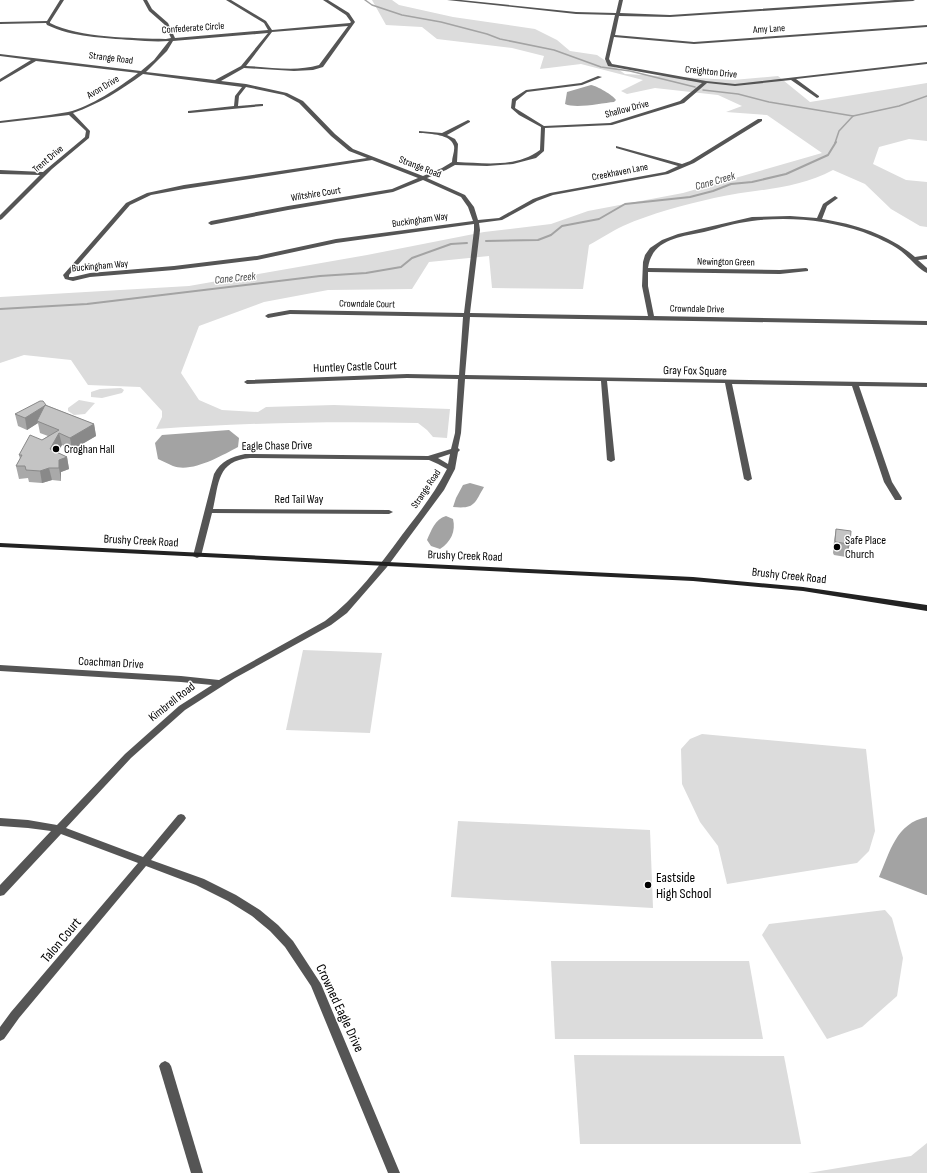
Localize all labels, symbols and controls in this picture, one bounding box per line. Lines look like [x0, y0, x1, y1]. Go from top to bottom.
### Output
street label: Confederate Circle [161, 20, 225, 36]
street label: Amy Lane [752, 22, 785, 36]
street label: Strange Road [88, 49, 134, 67]
street label: Creighton Drive [684, 63, 738, 81]
street label: Avon Drive [84, 73, 121, 102]
street label: Shallow Drive [604, 97, 650, 121]
street label: Trent Drive [30, 143, 66, 175]
street label: Strange Road [397, 153, 443, 181]
street label: Creekhaven Lane [591, 161, 649, 183]
water label: Cane Creek [693, 169, 737, 193]
street label: Wiltshire Court [290, 184, 342, 204]
street label: Buckingham Way [391, 210, 449, 230]
street label: Newington Green [697, 255, 755, 269]
street label: Buckingham Way [71, 258, 129, 274]
water label: Cane Creek [214, 269, 257, 287]
street label: Crowndale Court [339, 298, 395, 310]
street label: Crowndale Drive [670, 303, 724, 315]
street label: Huntley Castle Court [313, 358, 397, 376]
street label: Gray Fox Square [663, 363, 727, 379]
street label: Eagle Chase Drive [242, 438, 313, 454]
place label: Croghan Hall [64, 442, 115, 457]
marker: Croghan Hall [51, 444, 61, 454]
street label: Strange Road [409, 467, 443, 511]
street label: Red Tail Way [275, 492, 324, 507]
street label: Brushy Creek Road [103, 532, 179, 550]
place label: Safe Place Church [845, 533, 886, 562]
marker: Safe Place Church [832, 542, 842, 552]
street label: Brushy Creek Road [427, 547, 503, 565]
street label: Brushy Creek Road [751, 565, 827, 587]
street label: Coachman Drive [78, 654, 144, 672]
street label: Kimbrell Road [146, 679, 198, 725]
place label: Eastside High School [656, 869, 711, 902]
marker: Eastside High School [643, 880, 653, 890]
street label: Talon Court [37, 914, 85, 966]
street label: Crowned Eagle Drive [312, 961, 368, 1055]

